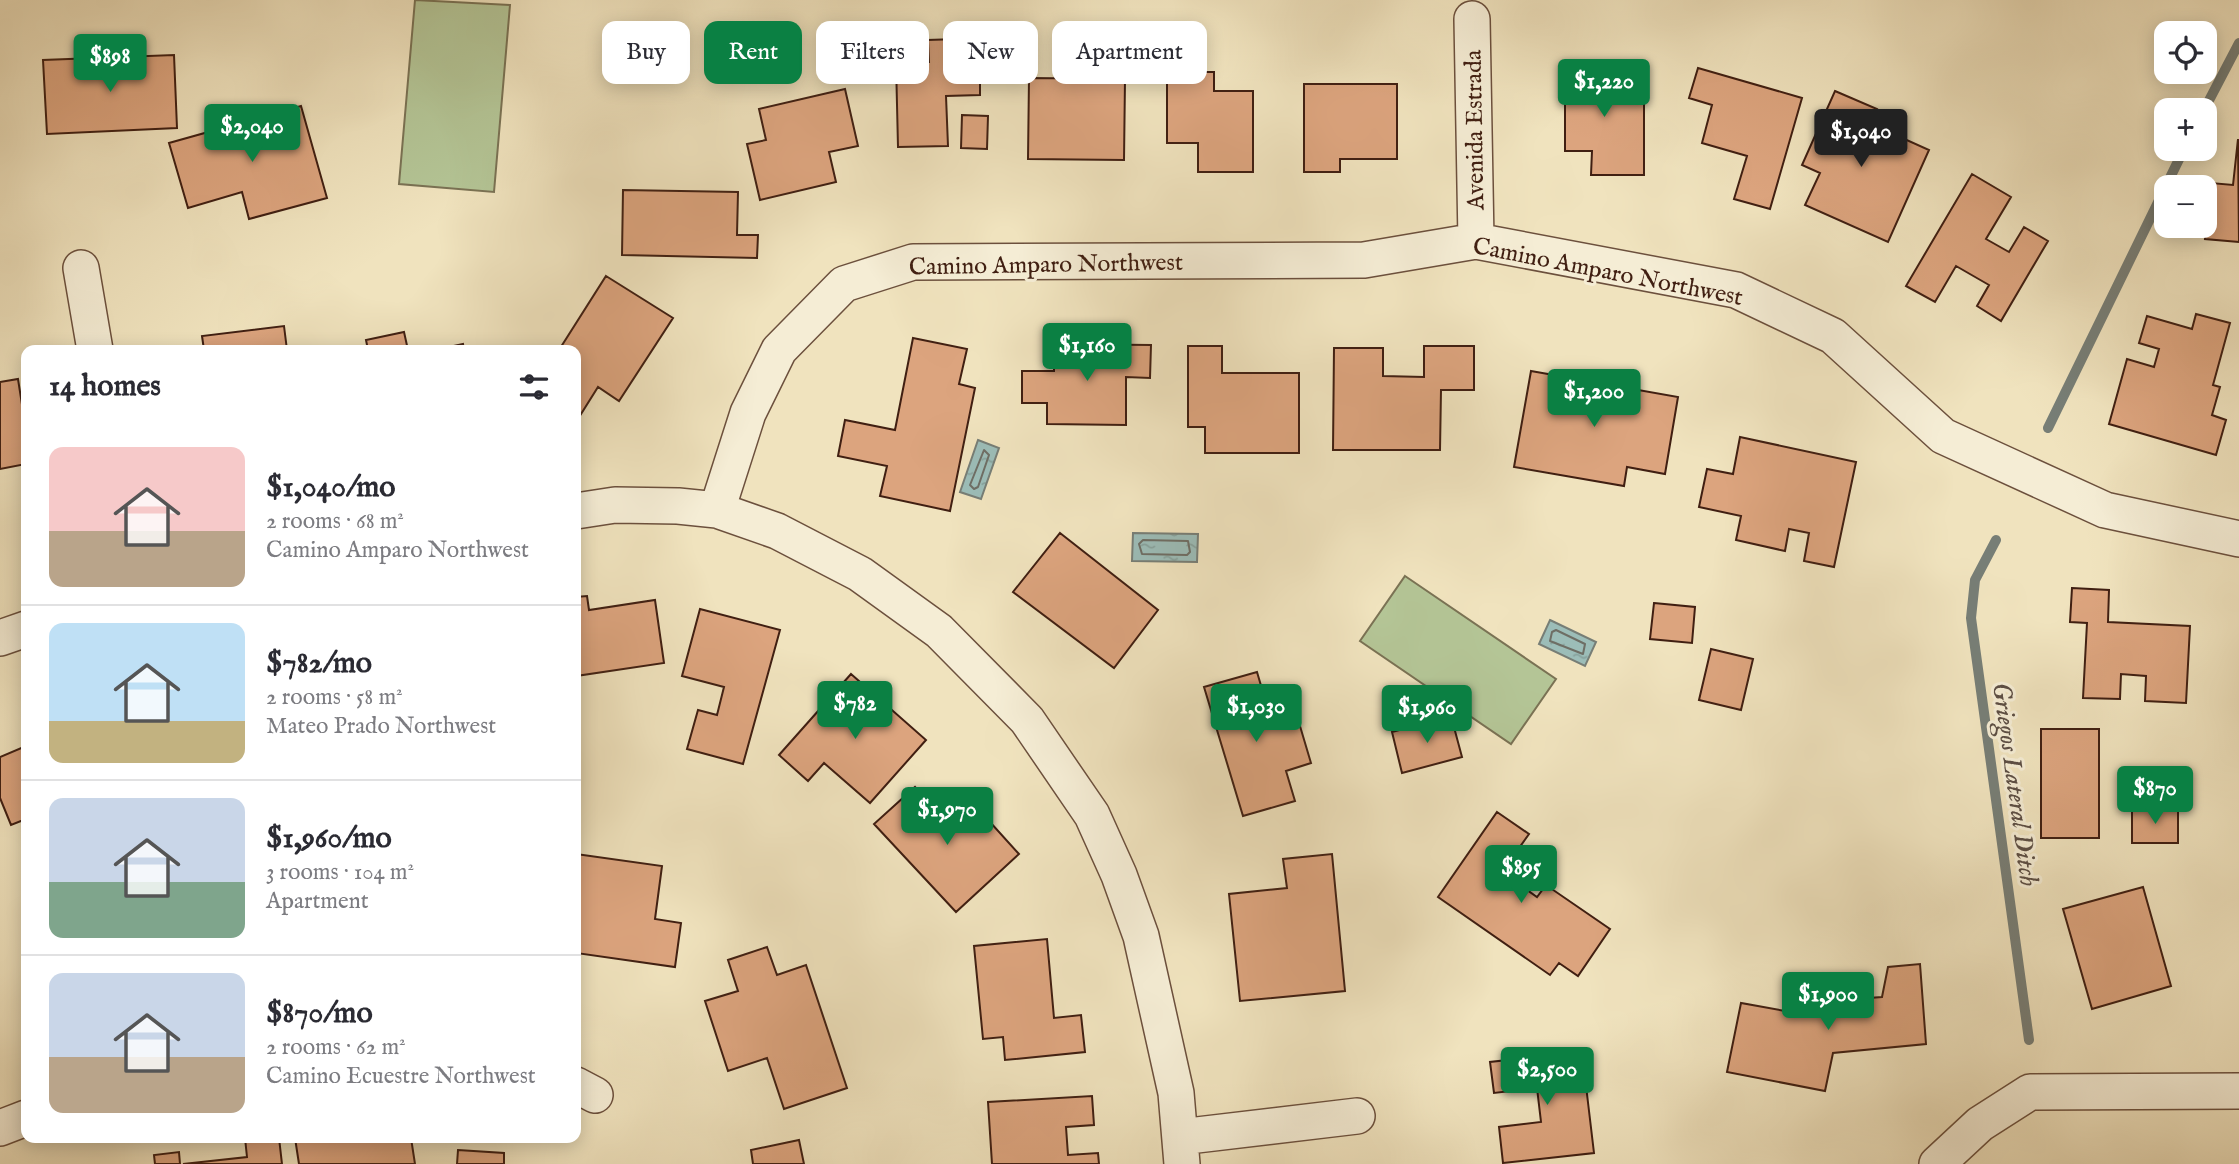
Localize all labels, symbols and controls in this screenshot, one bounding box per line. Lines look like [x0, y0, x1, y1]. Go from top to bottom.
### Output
chip: Buy [602, 21, 690, 84]
chip: Rent [704, 21, 802, 84]
chip: Filters [816, 21, 929, 84]
chip: New [943, 21, 1038, 84]
chip: Apartment [1052, 21, 1207, 84]
map controls [2154, 21, 2217, 238]
button: locate [2154, 21, 2217, 84]
pin: $898 [69, 34, 151, 94]
text: $898 [90, 42, 130, 71]
street label: Avenida Estrada [1459, 49, 1492, 211]
pin: $1,220 [1547, 60, 1661, 119]
text: $1,220 [1574, 67, 1634, 96]
button: + [2154, 98, 2217, 161]
pin: $2,040 [195, 104, 309, 164]
pin: $1,040 [1804, 110, 1918, 169]
text: $2,040 [220, 112, 284, 141]
text: $1,040 [1830, 117, 1892, 146]
button: − [2154, 175, 2217, 238]
street label: Camino Amparo Northwest [1470, 231, 1745, 314]
street label: Camino Amparo Northwest [909, 248, 1183, 283]
pin: $1,160 [1030, 324, 1144, 383]
text: $1,160 [1059, 331, 1116, 360]
text: 14 homes [49, 368, 161, 406]
icon: filters [515, 368, 553, 406]
pin: $1,200 [1537, 370, 1651, 429]
text: $1,200 [1564, 377, 1624, 406]
text: $1,040/mo [266, 469, 395, 507]
icon: home [105, 475, 189, 559]
text: 2 rooms · 68 m² [266, 507, 404, 536]
text: Camino Amparo Northwest [266, 536, 529, 565]
text: $782/mo [266, 645, 372, 683]
icon: home [105, 651, 189, 735]
water label: Griegos Lateral Ditch [1983, 680, 2045, 888]
pin: $782 [814, 682, 896, 741]
text: 2 rooms · 58 m² [266, 683, 403, 712]
pin: $1,030 [1199, 684, 1313, 744]
pin: $1,960 [1370, 686, 1484, 745]
text: $782 [833, 689, 877, 718]
text: $1,030 [1227, 692, 1285, 721]
text: $1,960 [1398, 693, 1456, 722]
text: Mateo Prado Northwest [266, 712, 496, 741]
pin: $870 [2114, 766, 2196, 826]
text: $870 [2133, 774, 2177, 803]
pin: $1,970 [890, 788, 1004, 847]
text: $1,970 [917, 795, 977, 824]
text: $1,960/mo [266, 820, 392, 858]
icon: home [105, 826, 189, 910]
pin: $895 [1480, 846, 1562, 905]
text: $895 [1501, 853, 1541, 882]
text: 3 rooms · 104 m² [266, 858, 414, 887]
text: Apartment [266, 887, 369, 916]
pin: $1,900 [1771, 972, 1885, 1032]
text: $1,900 [1798, 980, 1858, 1009]
text: $870/mo [266, 995, 373, 1033]
icon: home [105, 1001, 189, 1085]
text: 2 rooms · 62 m² [266, 1033, 406, 1062]
pin: $2,500 [1490, 1048, 1604, 1107]
text: $2,500 [1517, 1055, 1577, 1084]
text: Camino Ecuestre Northwest [266, 1062, 536, 1091]

